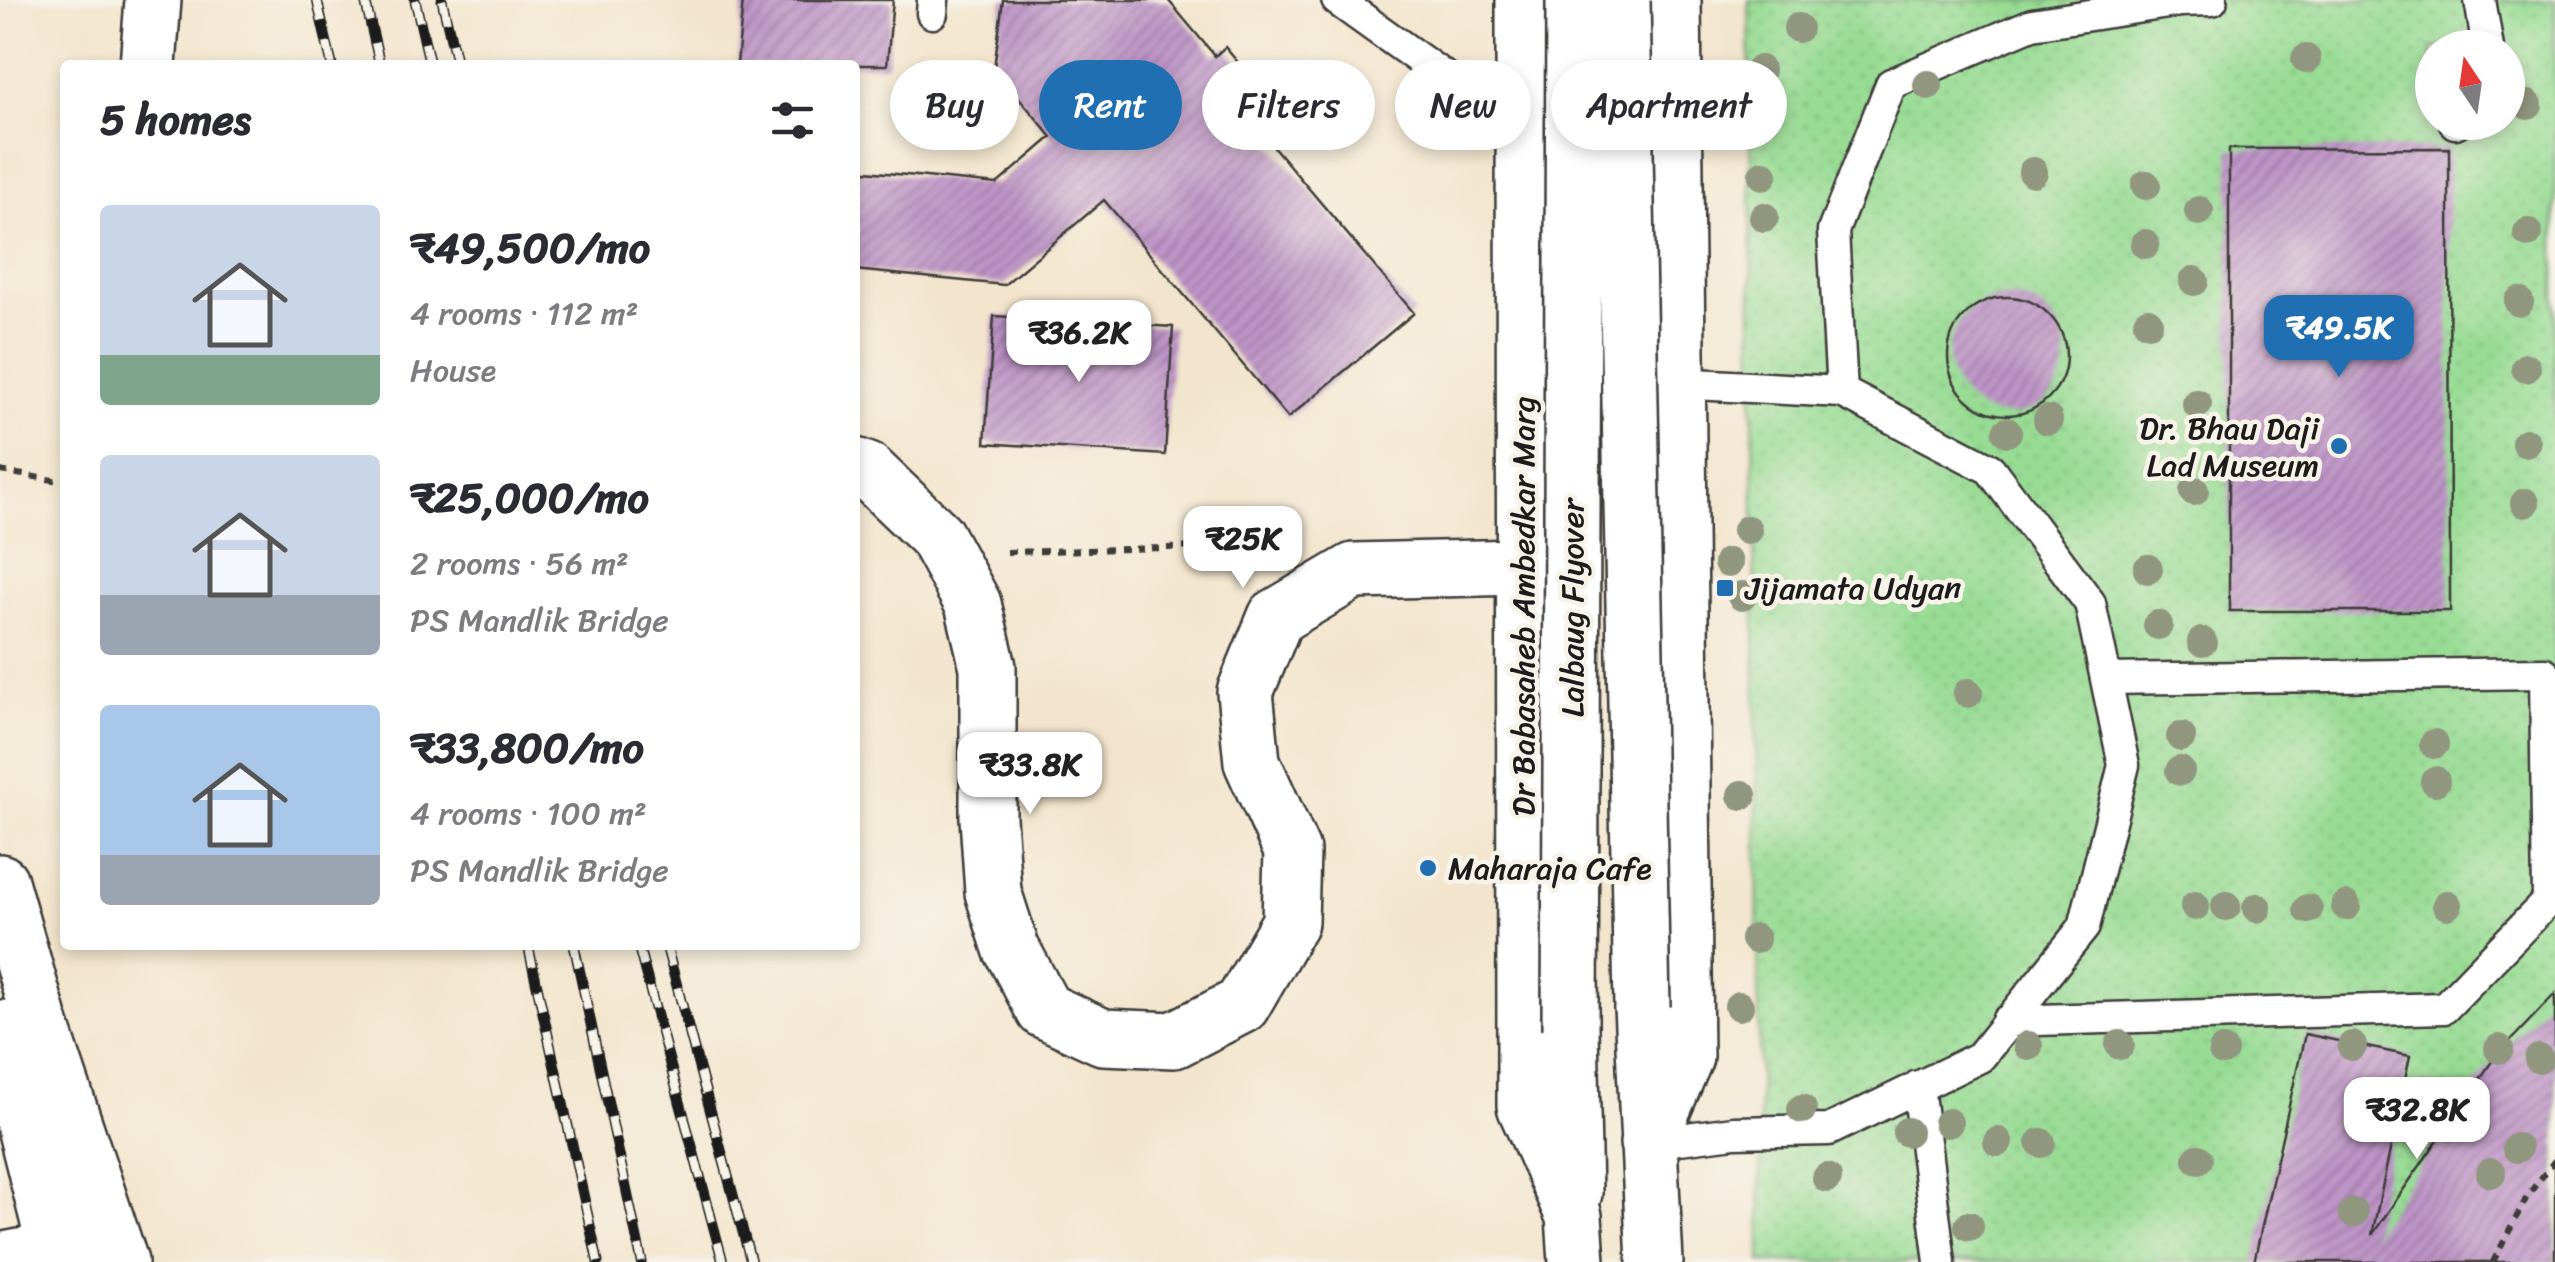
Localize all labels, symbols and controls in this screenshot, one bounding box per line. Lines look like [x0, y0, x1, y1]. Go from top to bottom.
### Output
north arrow [2415, 30, 2525, 140]
map controls [2415, 30, 2525, 140]
chip: Buy [890, 60, 1019, 150]
chip: Rent [1039, 60, 1182, 150]
chip: Filters [1202, 60, 1375, 150]
chip: New [1395, 60, 1531, 150]
chip: Apartment [1551, 60, 1787, 150]
text: 5 homes [100, 83, 251, 157]
icon: filters [765, 93, 820, 148]
text: ₹49,500/mo [410, 211, 650, 285]
icon: home [180, 245, 300, 365]
text: 4 rooms · 112 m² [410, 285, 638, 342]
pin: ₹49.5K [2258, 295, 2420, 380]
text: ₹49.5K [2286, 299, 2392, 356]
pin: ₹36.2K [998, 300, 1160, 385]
text: ₹36.2K [1028, 304, 1130, 361]
text: House [410, 342, 496, 399]
street label: Dr Babasaheb Ambedkar Marg [1495, 396, 1552, 816]
place label: Dr. Bhau Daji Lad Museum [2139, 400, 2320, 494]
marker: Dr. Bhau Daji Lad Museum [2328, 435, 2350, 457]
text: ₹25,000/mo [410, 461, 649, 535]
icon: home [180, 495, 300, 615]
street label: Lalbaug Flyover [1544, 497, 1601, 717]
pin: ₹25K [1184, 506, 1302, 591]
text: ₹25K [1205, 510, 1281, 567]
text: 2 rooms · 56 m² [410, 535, 629, 592]
place label: Jijamata Udyan [1744, 560, 1961, 617]
marker: Jijamata Udyan [1714, 577, 1736, 599]
text: PS Mandlik Bridge [410, 592, 669, 649]
text: ₹33,800/mo [410, 711, 644, 785]
pin: ₹33.8K [949, 732, 1111, 817]
text: ₹33.8K [979, 736, 1081, 793]
icon: home [180, 745, 300, 865]
text: 4 rooms · 100 m² [410, 785, 647, 842]
place label: Maharaja Cafe [1448, 840, 1652, 897]
text: PS Mandlik Bridge [410, 842, 669, 899]
marker: Maharaja Cafe [1417, 857, 1439, 879]
pin: ₹32.8K [2336, 1077, 2498, 1162]
text: ₹32.8K [2366, 1081, 2468, 1138]

